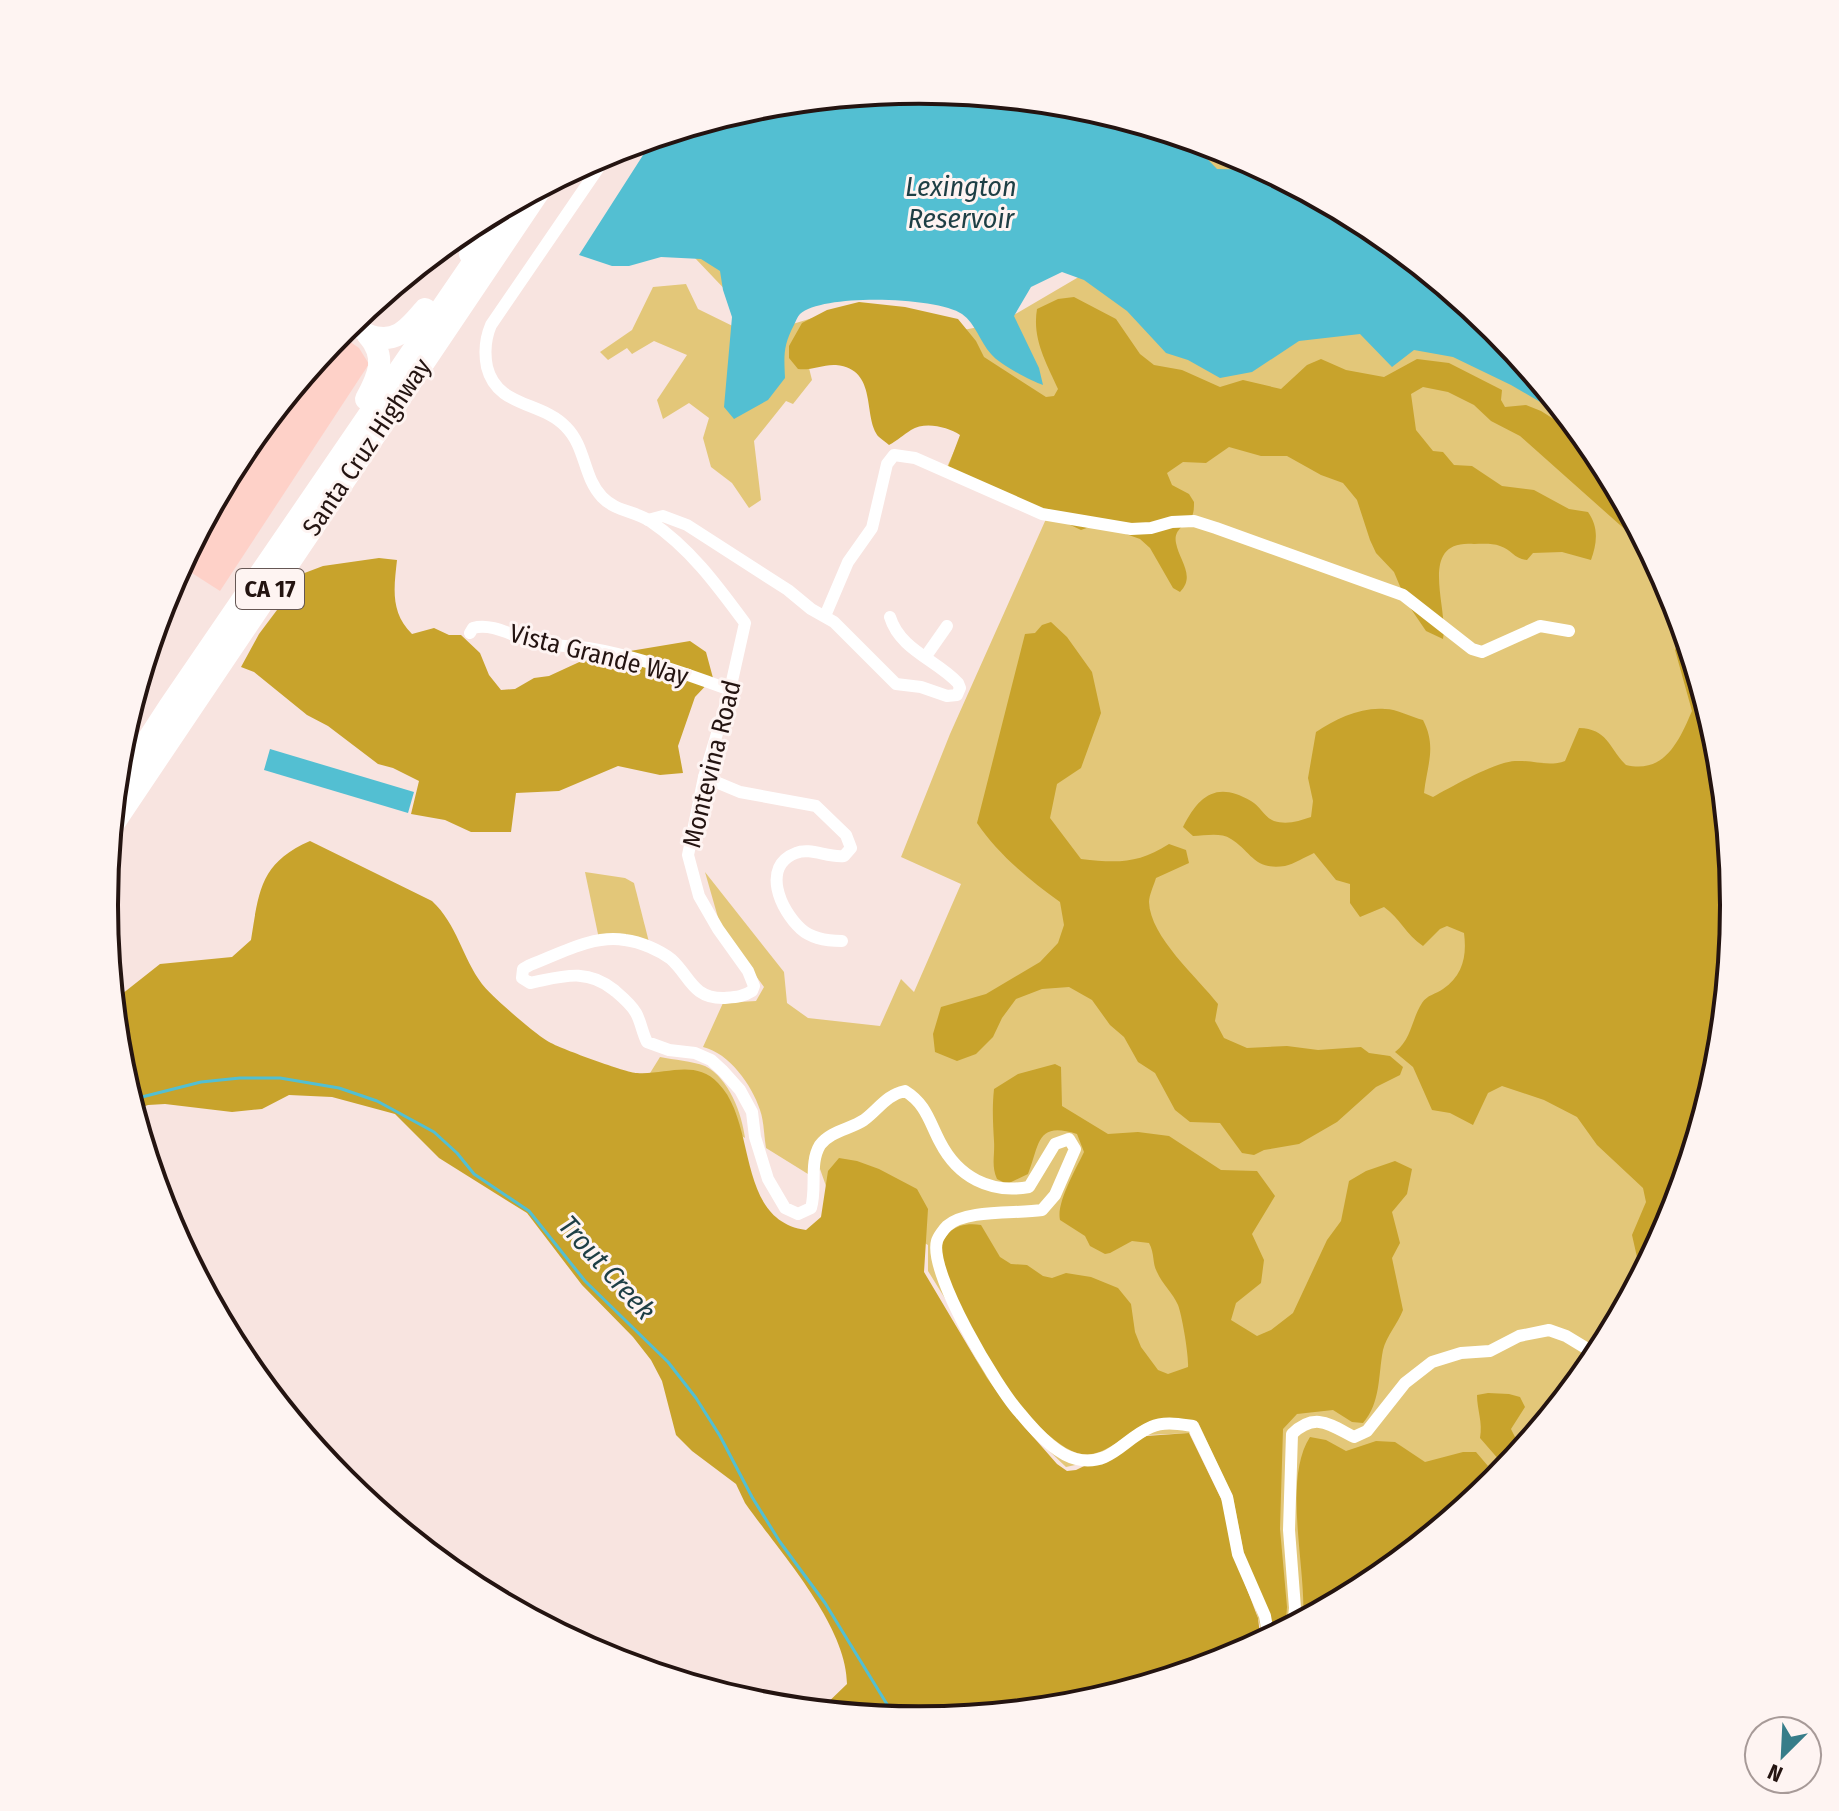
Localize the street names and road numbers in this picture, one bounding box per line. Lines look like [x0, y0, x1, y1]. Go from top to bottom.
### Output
street label: Santa Cruz Highway [296, 352, 438, 542]
road number: CA 17 [236, 569, 304, 609]
street label: Vista Grande Way [506, 618, 692, 692]
street label: Montevina Road [676, 677, 748, 851]

